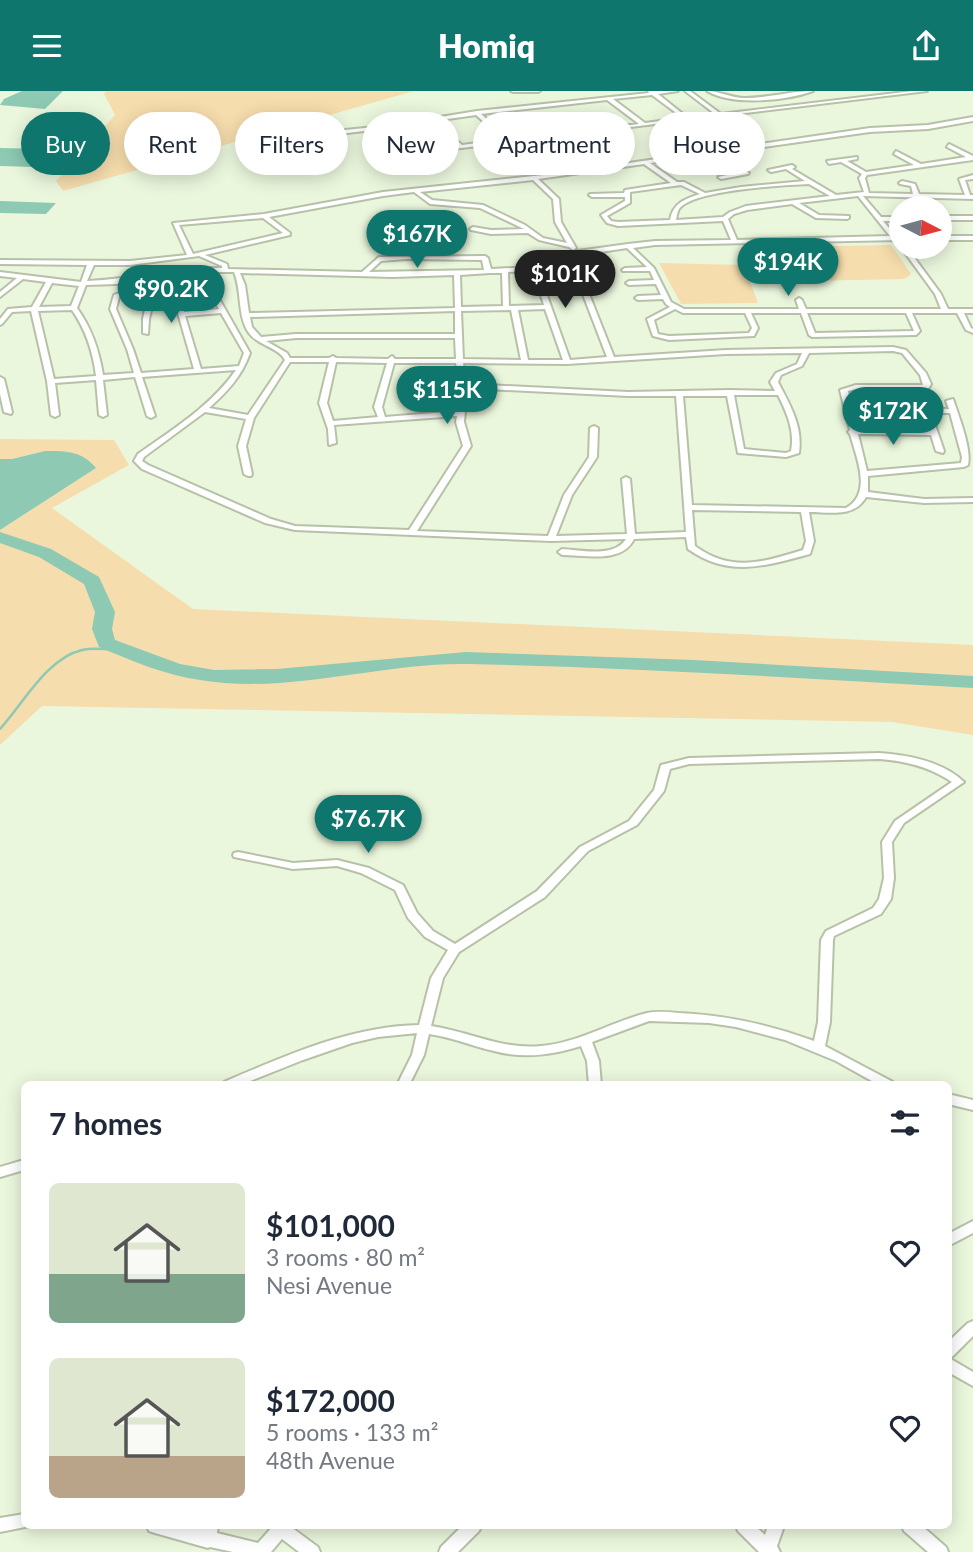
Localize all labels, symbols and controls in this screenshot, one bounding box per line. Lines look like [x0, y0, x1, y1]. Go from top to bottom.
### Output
text: Homiq [438, 26, 535, 65]
icon: menu [28, 27, 66, 65]
icon: share [907, 27, 945, 65]
chip: Buy [21, 112, 110, 175]
chip: Rent [124, 112, 221, 175]
chip: Filters [235, 112, 348, 175]
chip: New [362, 112, 459, 175]
chip: Apartment [473, 112, 635, 175]
chip: House [649, 112, 765, 175]
north arrow [889, 196, 952, 259]
map controls [889, 196, 952, 259]
pin: $167K [368, 211, 466, 270]
text: $167K [382, 219, 452, 247]
pin: $194K [739, 239, 837, 298]
text: $194K [753, 247, 823, 275]
pin: $101K [516, 251, 614, 310]
text: $101K [530, 259, 600, 287]
pin: $90.2K [114, 265, 228, 325]
text: $90.2K [134, 274, 208, 302]
pin: $115K [398, 367, 496, 426]
text: $115K [412, 375, 482, 403]
pin: $172K [844, 387, 942, 447]
text: $172K [858, 396, 928, 424]
pin: $76.7K [311, 795, 425, 855]
text: $76.7K [331, 804, 405, 832]
icon: filters [886, 1104, 924, 1142]
text: 7 homes [49, 1105, 162, 1141]
text: $101,000 [266, 1207, 395, 1243]
icon: home [105, 1211, 189, 1295]
icon: heart [886, 1234, 924, 1272]
text: 3 rooms · 80 m² [266, 1243, 425, 1271]
text: Nesi Avenue [266, 1271, 392, 1299]
text: $172,000 [266, 1382, 395, 1418]
icon: home [105, 1386, 189, 1470]
icon: heart [886, 1409, 924, 1447]
text: 5 rooms · 133 m² [266, 1418, 438, 1446]
text: 48th Avenue [266, 1446, 395, 1474]

